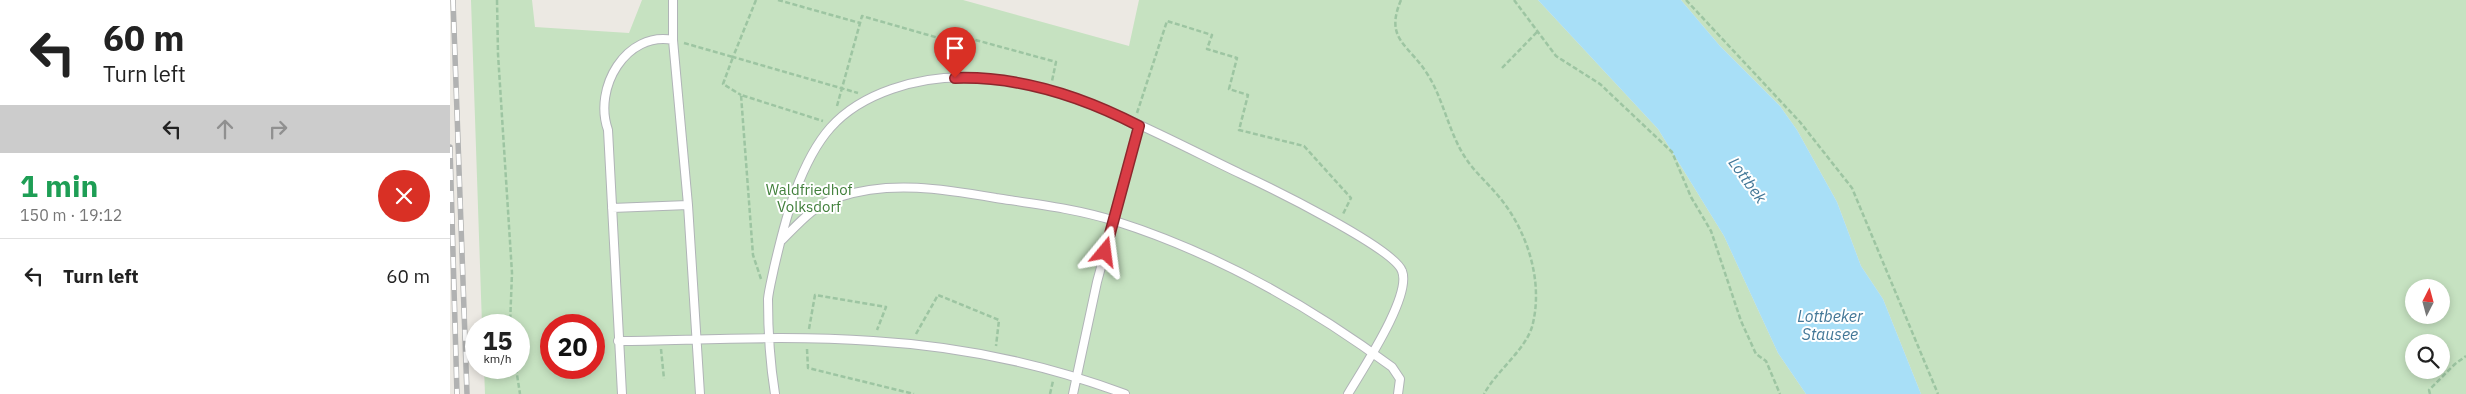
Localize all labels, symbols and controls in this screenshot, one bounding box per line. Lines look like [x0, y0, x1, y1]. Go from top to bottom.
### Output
text: 60 m [103, 15, 185, 61]
icon: left [20, 20, 85, 85]
pin [934, 27, 976, 78]
icon: arrive [941, 34, 969, 62]
text: Turn left [103, 59, 186, 88]
icon: left [158, 115, 186, 143]
icon: ahead [211, 115, 239, 143]
icon: right [264, 115, 292, 143]
water label: Lottbek [1725, 153, 1772, 207]
text: 1 min [20, 166, 98, 205]
button: close [378, 170, 430, 222]
park label: Waldfriedhof Volksdorf [766, 180, 853, 216]
text: 150 m · 19:12 [20, 205, 122, 225]
position arrow [1078, 225, 1130, 277]
icon: left [20, 262, 48, 290]
text: Turn left [63, 264, 139, 288]
text: 60 m [386, 264, 430, 288]
north arrow [2405, 279, 2450, 324]
map controls [2405, 279, 2450, 379]
water label: Lottbeker Stausee [1797, 306, 1864, 344]
speed limit sign: 20 [540, 314, 605, 379]
text: 15 [482, 324, 513, 357]
button: search [2405, 334, 2450, 379]
text: km/h [483, 351, 512, 366]

